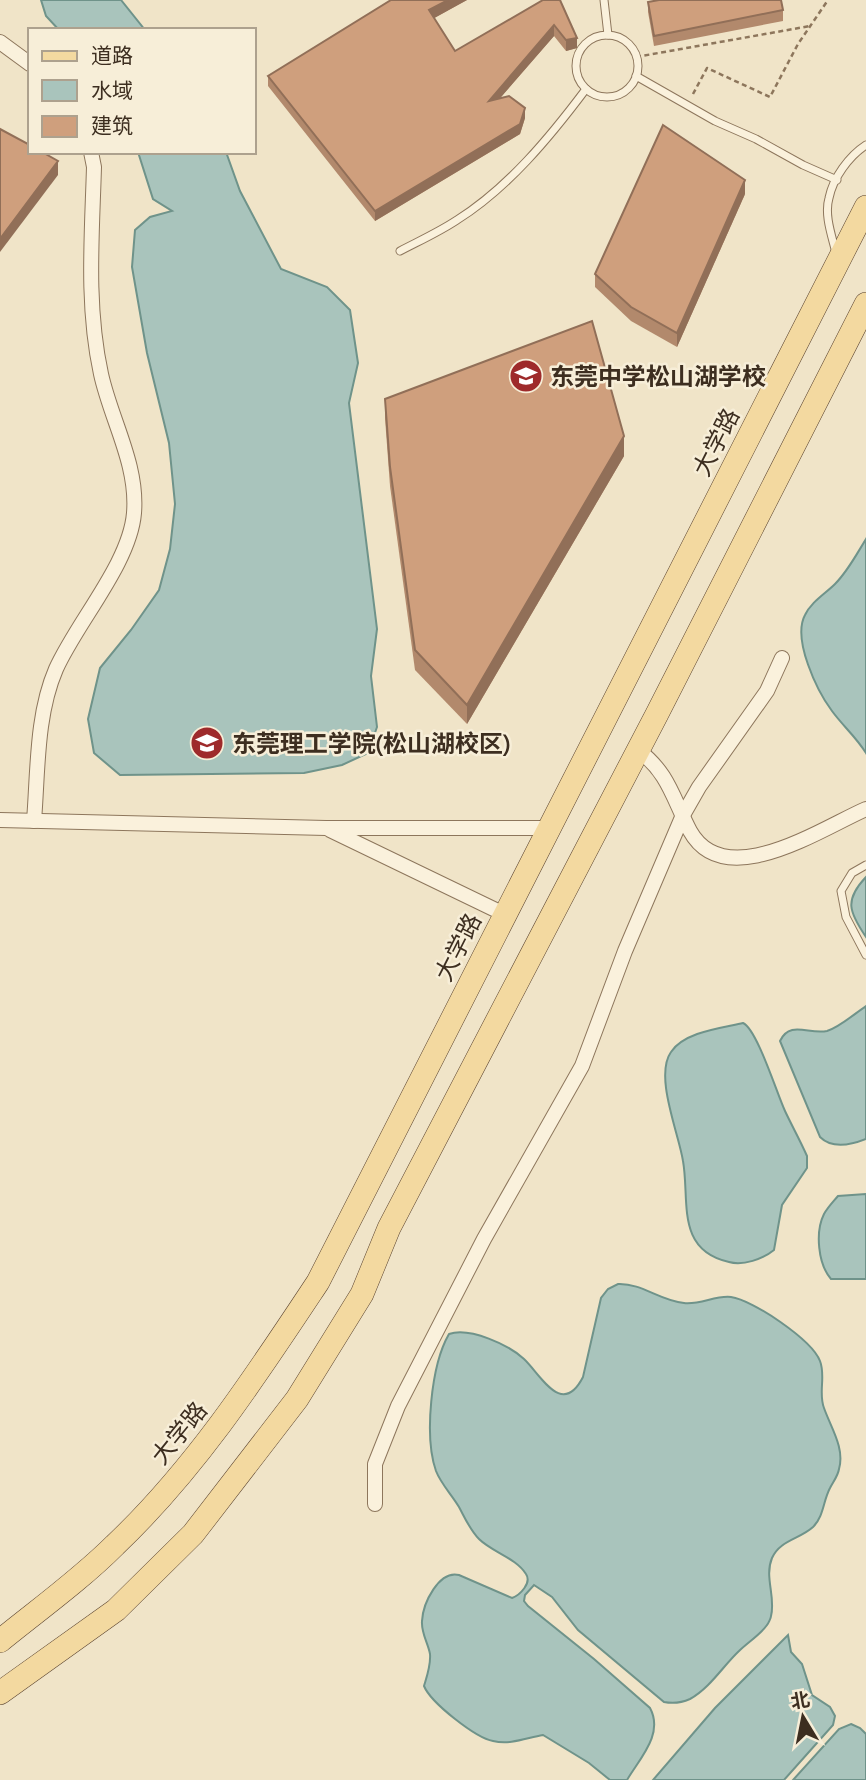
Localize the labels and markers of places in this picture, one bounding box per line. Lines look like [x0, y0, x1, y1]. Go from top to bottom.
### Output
school or university icon: 东莞中学松山湖学校 [507, 357, 545, 395]
place label: 东莞中学松山湖学校 [550, 362, 766, 391]
school or university icon: 东莞理工学院(松山湖校区) [188, 724, 226, 762]
place label: 东莞理工学院(松山湖校区) [232, 729, 510, 758]

